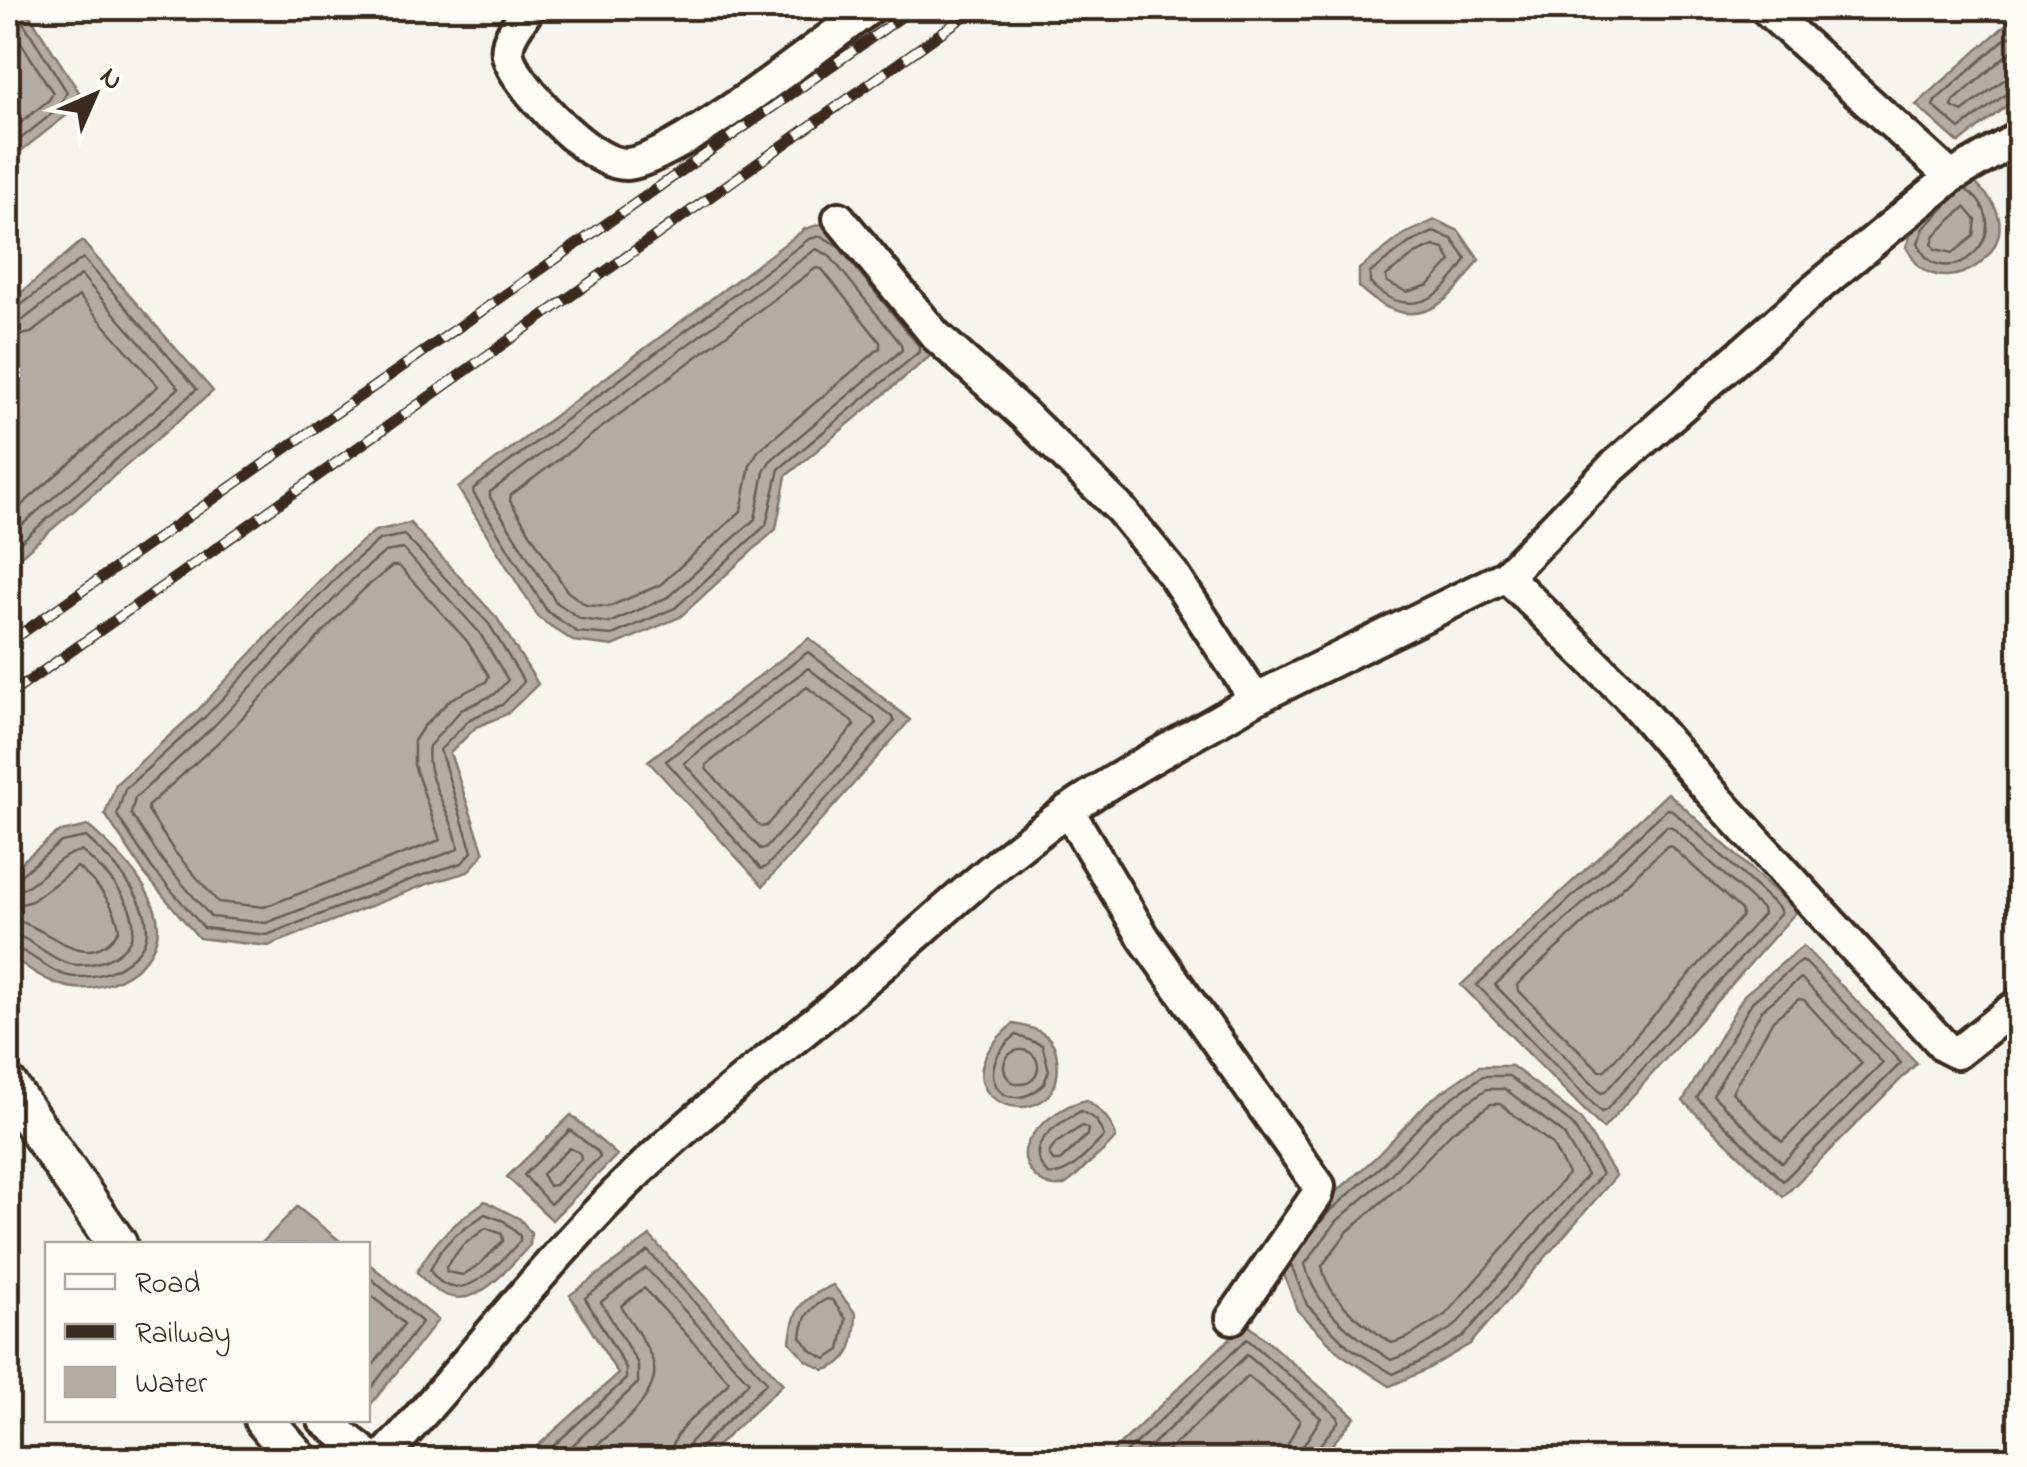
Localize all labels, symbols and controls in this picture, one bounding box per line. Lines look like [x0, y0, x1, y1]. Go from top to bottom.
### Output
north arrow [45, 45, 145, 145]
text: N [89, 59, 131, 101]
legend [45, 1242, 370, 1422]
text: Road [135, 1263, 200, 1307]
text: Railway [135, 1313, 231, 1357]
text: Water [135, 1363, 208, 1407]

